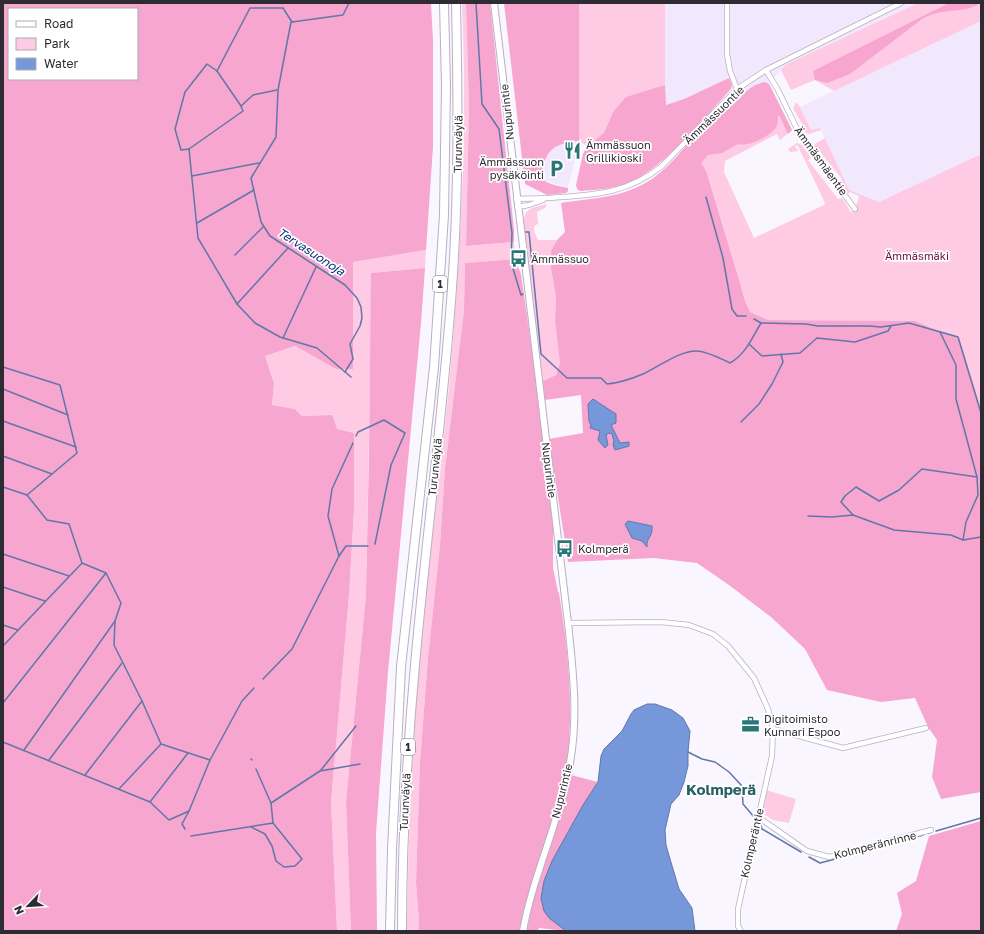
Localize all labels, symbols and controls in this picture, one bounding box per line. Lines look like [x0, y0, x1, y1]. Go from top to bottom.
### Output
legend [8, 8, 138, 80]
text: Road [44, 16, 73, 31]
text: Park [44, 36, 70, 51]
text: Water [44, 56, 78, 71]
street label: Nupurintie [497, 83, 516, 141]
street label: Ämmässuontie [681, 83, 746, 147]
street label: Turunväylä [450, 115, 465, 173]
street label: Ämmäsmäentie [792, 124, 851, 198]
place label: Ämmässuon Grillikioski [586, 138, 651, 164]
restaurant icon: Ämmässuon Grillikioski [563, 141, 583, 161]
place label: Ämmässuon pysäköinti [479, 155, 544, 181]
parking icon: Ämmässuon pysäköinti [547, 158, 567, 178]
water label: Tervasuonoja [275, 224, 349, 279]
bus stop icon: Ämmässuo [508, 249, 528, 269]
park label: Ämmäsmäki [885, 249, 949, 262]
place label: Ämmässuo [531, 252, 589, 265]
road number: 1 [433, 276, 447, 292]
street label: Turunväylä [425, 438, 444, 496]
street label: Nupurintie [540, 441, 559, 499]
bus stop icon: Kolmperä [555, 539, 575, 559]
place label: Kolmperä [578, 542, 629, 555]
place label: Digitoimisto Kunnari Espoo [764, 712, 841, 738]
office icon: Digitoimisto Kunnari Espoo [741, 715, 761, 735]
road number: 1 [401, 739, 415, 755]
street label: Nupurintie [548, 762, 575, 820]
street label: Turunväylä [396, 773, 413, 831]
district label: Kolmperä [686, 780, 756, 798]
street label: Kolmperäntie [737, 807, 766, 879]
street label: Kolmperänrinne [832, 828, 918, 861]
north arrow [8, 886, 48, 926]
text: N [11, 904, 26, 917]

